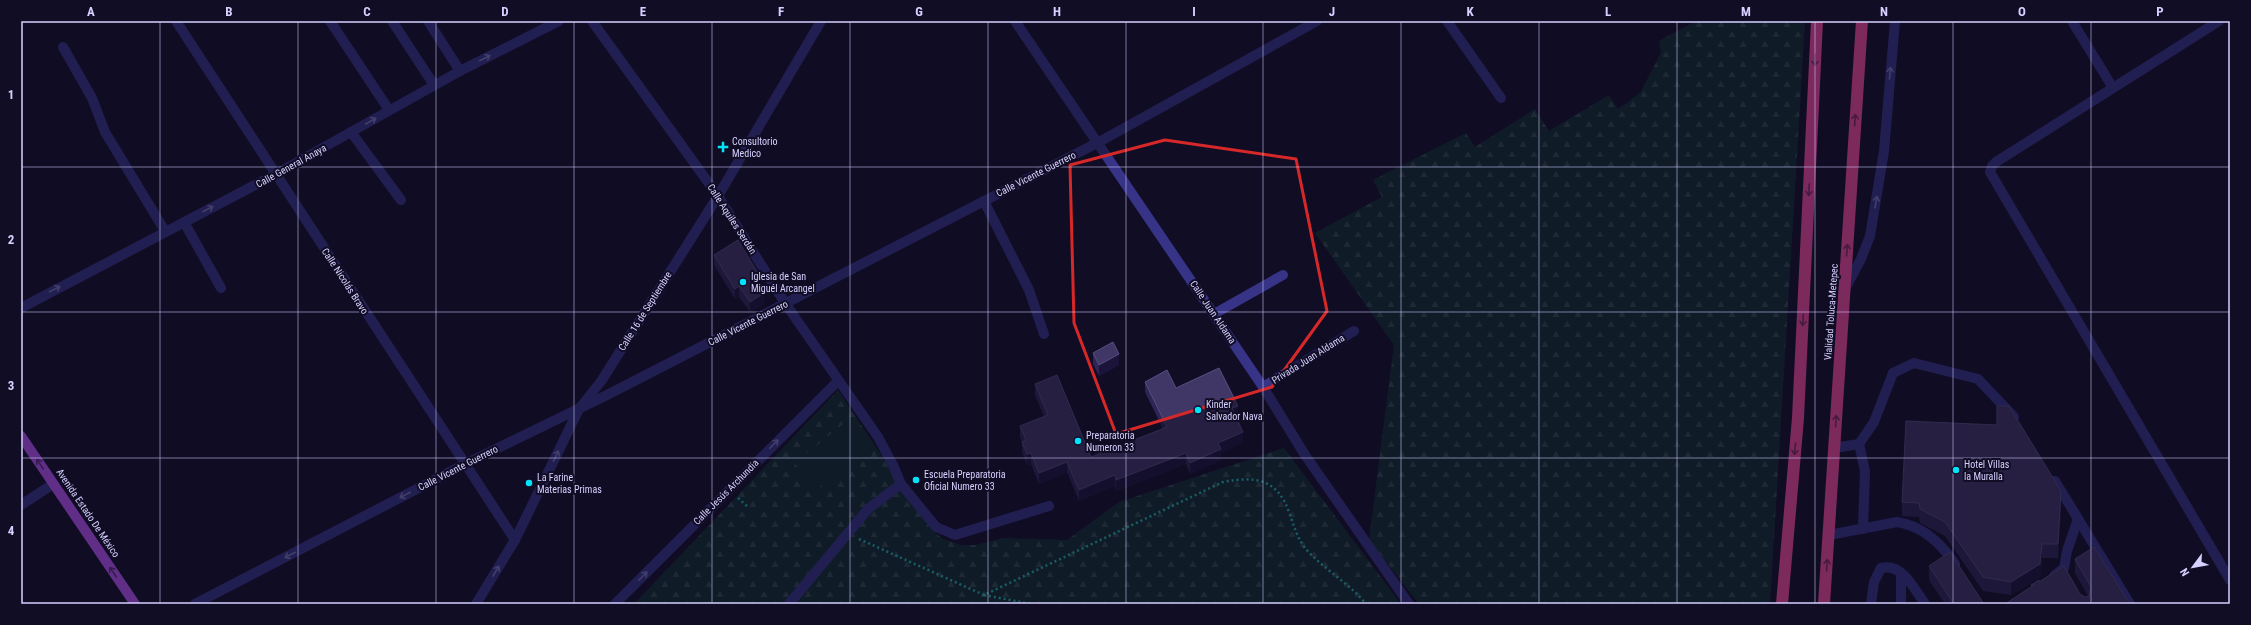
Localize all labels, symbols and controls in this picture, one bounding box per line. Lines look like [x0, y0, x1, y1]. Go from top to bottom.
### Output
text: A [87, 4, 95, 19]
text: B [225, 4, 233, 19]
text: C [363, 4, 371, 19]
text: D [501, 4, 509, 19]
text: E [640, 4, 647, 19]
text: F [778, 4, 784, 19]
text: G [915, 4, 923, 19]
text: H [1053, 4, 1061, 19]
text: I [1192, 4, 1196, 19]
text: J [1329, 4, 1335, 19]
text: K [1466, 4, 1474, 19]
text: L [1605, 4, 1611, 19]
text: M [1741, 4, 1751, 19]
text: N [1880, 4, 1888, 19]
text: O [2018, 4, 2026, 19]
text: P [2156, 4, 2164, 19]
one-way arrow [1811, 53, 1819, 66]
one-way arrow [479, 54, 491, 61]
one-way arrow [1887, 67, 1894, 80]
text: 1 [8, 87, 14, 102]
one-way arrow [1852, 114, 1859, 127]
one-way arrow [365, 116, 377, 124]
place label: Consultorio Medico [732, 136, 777, 159]
marker: Consultorio Medico [717, 141, 729, 153]
street label: Calle General Anaya [254, 142, 328, 190]
street label: Calle Vicente Guerrero [994, 149, 1078, 199]
street label: Calle Aquiles Serdán [705, 182, 759, 256]
one-way arrow [1805, 183, 1812, 196]
one-way arrow [1872, 196, 1880, 209]
one-way arrow [201, 205, 213, 213]
text: 2 [8, 232, 15, 247]
one-way arrow [1843, 244, 1850, 257]
street label: Calle Nicolás Bravo [320, 246, 370, 316]
street label: Vialidad Toluca-Metepec [1822, 263, 1840, 361]
street label: Calle 16 de Septiembre [616, 269, 674, 353]
place label: Iglesia de San Miguél Arcangel [751, 271, 815, 294]
marker: Iglesia de San Miguél Arcangel [738, 277, 748, 287]
street label: Calle Juan Aldama [1188, 278, 1238, 346]
one-way arrow [49, 285, 61, 293]
street label: Calle Vicente Guerrero [706, 298, 790, 348]
one-way arrow [1799, 313, 1806, 326]
street label: Privada Juan Aldama [1270, 332, 1347, 386]
text: 3 [8, 378, 14, 393]
place label: Kinder Salvador Nava [1206, 399, 1263, 422]
marker: Kinder Salvador Nava [1193, 405, 1203, 415]
one-way arrow [1832, 415, 1839, 428]
place label: Preparatoria Numeron 33 [1086, 430, 1135, 453]
marker: Preparatoria Numeron 33 [1073, 436, 1083, 446]
one-way arrow [769, 440, 779, 449]
one-way arrow [1792, 442, 1799, 455]
street label: Calle Vicente Guerrero [416, 443, 500, 493]
one-way arrow [553, 450, 561, 462]
street label: Calle Jesús Archundia [691, 457, 761, 527]
one-way arrow [36, 459, 44, 470]
place label: Hotel Villas la Muralla [1964, 459, 2010, 482]
marker: Hotel Villas la Muralla [1951, 465, 1961, 475]
street label: Avenida Estado De México [54, 467, 122, 559]
place label: Escuela Preparatoria Oficial Numero 33 [924, 469, 1006, 492]
place label: La Farine Materias Primas [537, 472, 602, 495]
marker: Escuela Preparatoria Oficial Numero 33 [911, 475, 921, 485]
marker: La Farine Materias Primas [524, 478, 534, 488]
one-way arrow [399, 492, 411, 499]
text: 4 [8, 523, 15, 538]
north arrow [2173, 547, 2213, 587]
one-way arrow [284, 552, 296, 559]
one-way arrow [1823, 559, 1830, 572]
one-way arrow [493, 565, 501, 577]
text: N [2178, 566, 2192, 578]
one-way arrow [109, 567, 117, 578]
one-way arrow [638, 571, 648, 581]

